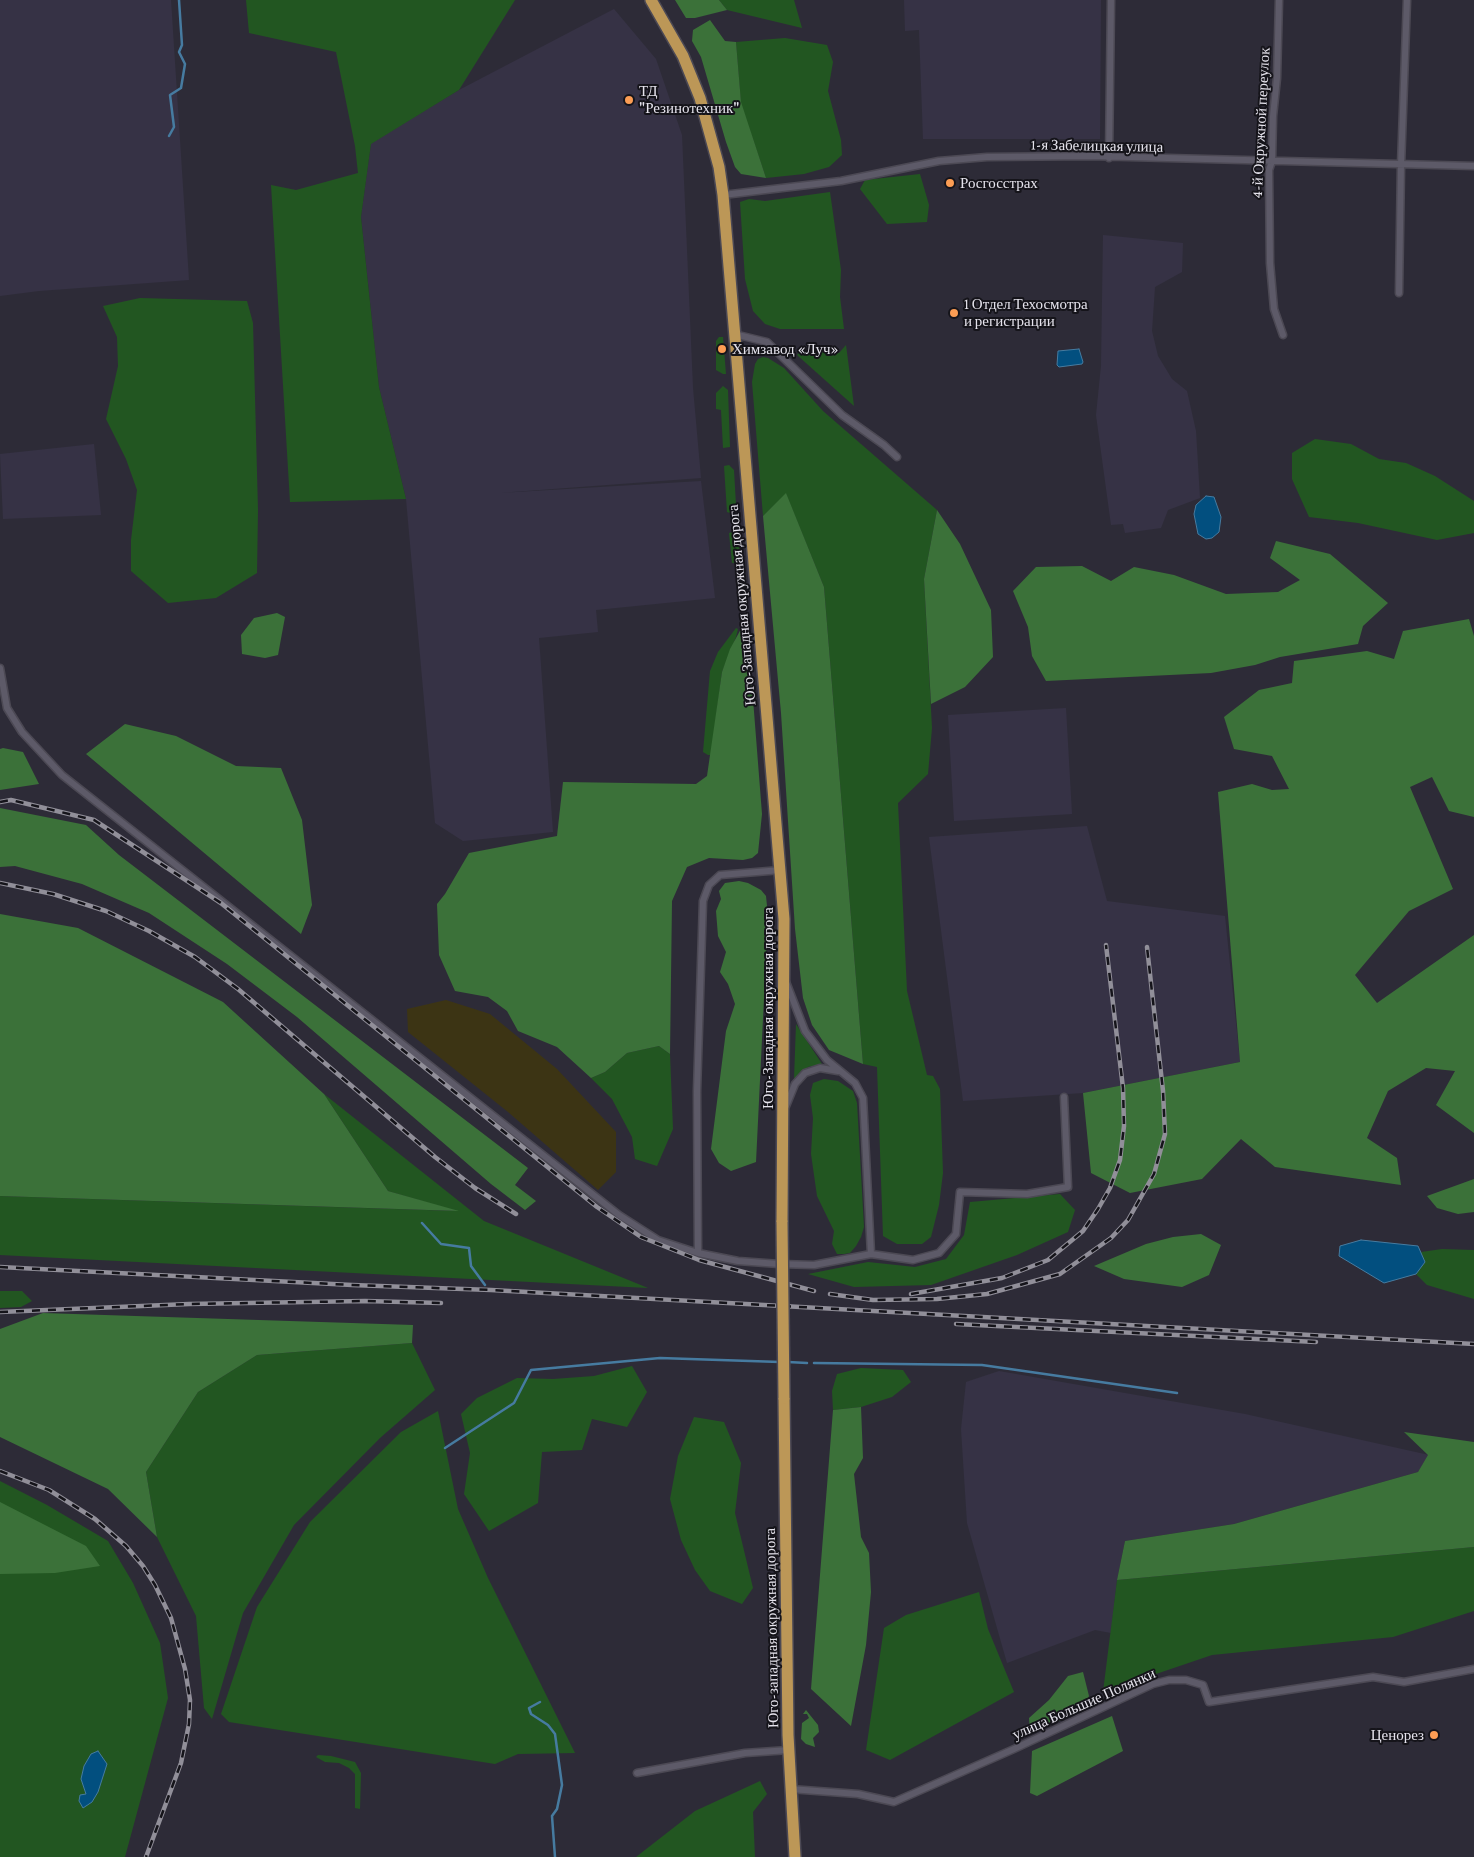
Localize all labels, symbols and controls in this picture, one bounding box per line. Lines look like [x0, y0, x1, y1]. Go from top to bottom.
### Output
street label: 4-й Окружной переулок [1248, 47, 1274, 199]
place label: ТД "Резинотехник" [639, 82, 739, 117]
marker: ТД "Резинотехник" [623, 94, 635, 106]
street label: 1-я Забелицкая улица [1031, 136, 1163, 156]
place label: Росгосстрах [960, 174, 1038, 192]
marker: Росгосстрах [944, 177, 956, 189]
place label: 1 Отдел Техосмотра и регистрации [964, 295, 1088, 330]
marker: 1 Отдел Техосмотра и регистрации [948, 307, 960, 319]
place label: Химзавод «Луч» [732, 340, 839, 358]
marker: Химзавод «Луч» [716, 343, 728, 355]
street label: Юго-Западная окружная дорога [724, 504, 760, 706]
street label: Юго-Западная окружная дорога [759, 907, 777, 1109]
street label: Юго-западная окружная дорога [761, 1528, 783, 1728]
street label: улица Большие Полянки [1010, 1664, 1158, 1744]
place label: Ценорез [1371, 1726, 1424, 1744]
marker: Ценорез [1428, 1729, 1440, 1741]

